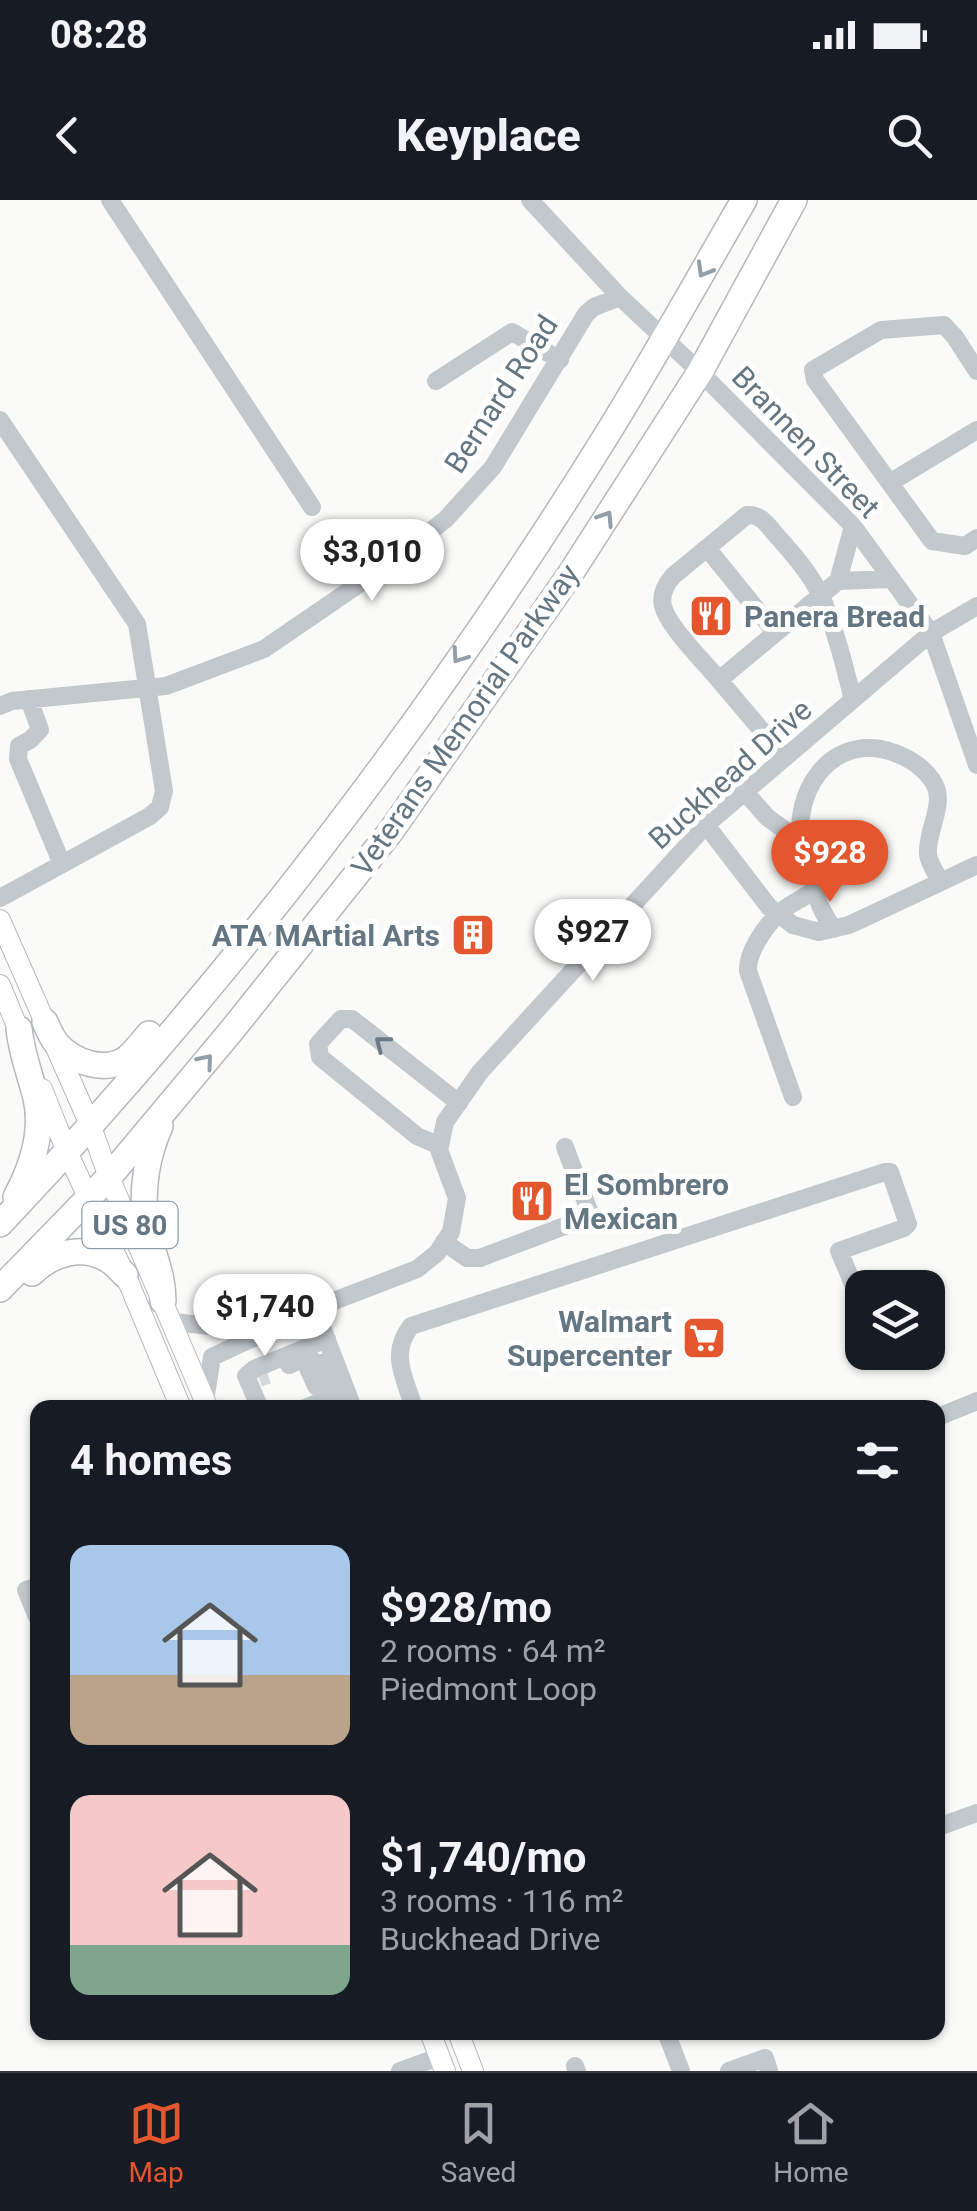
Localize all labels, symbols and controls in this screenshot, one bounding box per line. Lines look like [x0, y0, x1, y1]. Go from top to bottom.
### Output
text: 08:28 [50, 13, 148, 57]
icon: back [40, 108, 95, 163]
icon: search [882, 108, 937, 163]
text: Keyplace [396, 109, 581, 162]
one-way arrow [697, 259, 716, 277]
street label: Bernard Road [437, 309, 565, 479]
street label: Brannen Street [725, 359, 887, 525]
one-way arrow [594, 511, 613, 529]
pin: $3,010 [291, 519, 453, 604]
text: $3,010 [322, 532, 422, 570]
street label: Veterans Memorial Parkway [344, 557, 586, 883]
restaurant icon: Panera Bread [688, 593, 734, 639]
place label: Panera Bread [744, 599, 925, 634]
one-way arrow [453, 645, 471, 664]
street label: Buckhead Drive [642, 692, 818, 856]
pin: $928 [771, 820, 889, 905]
text: $928 [793, 833, 867, 871]
pin: $927 [534, 899, 652, 984]
building icon: ATA MArtial Arts [450, 912, 496, 958]
text: $927 [556, 912, 630, 950]
place label: ATA MArtial Arts [212, 918, 440, 953]
one-way arrow [375, 1037, 393, 1054]
one-way arrow [195, 1054, 213, 1072]
place label: El Sombrero Mexican [564, 1167, 729, 1236]
restaurant icon: El Sombrero Mexican [509, 1178, 555, 1224]
road number: US 80 [82, 1202, 178, 1248]
map controls [845, 1270, 945, 1370]
button: layers [845, 1270, 945, 1370]
pin: $1,740 [184, 1274, 346, 1359]
text: $1,740 [215, 1287, 315, 1325]
place label: Walmart Supercenter [507, 1304, 672, 1373]
supermarket icon: Walmart Supercenter [681, 1315, 727, 1361]
icon: filters [850, 1433, 905, 1488]
text: 4 homes [70, 1436, 232, 1485]
text: $928/mo [380, 1583, 552, 1632]
icon: home [150, 1585, 270, 1705]
text: 2 rooms · 64 m² [380, 1632, 605, 1670]
text: Piedmont Loop [380, 1670, 597, 1708]
text: $1,740/mo [380, 1833, 587, 1882]
icon: home [150, 1835, 270, 1955]
text: 3 rooms · 116 m² [380, 1882, 623, 1920]
text: Buckhead Drive [380, 1920, 600, 1958]
tab: Map [128, 2096, 184, 2189]
tab: Saved [441, 2096, 516, 2189]
tab: Home [773, 2096, 849, 2189]

